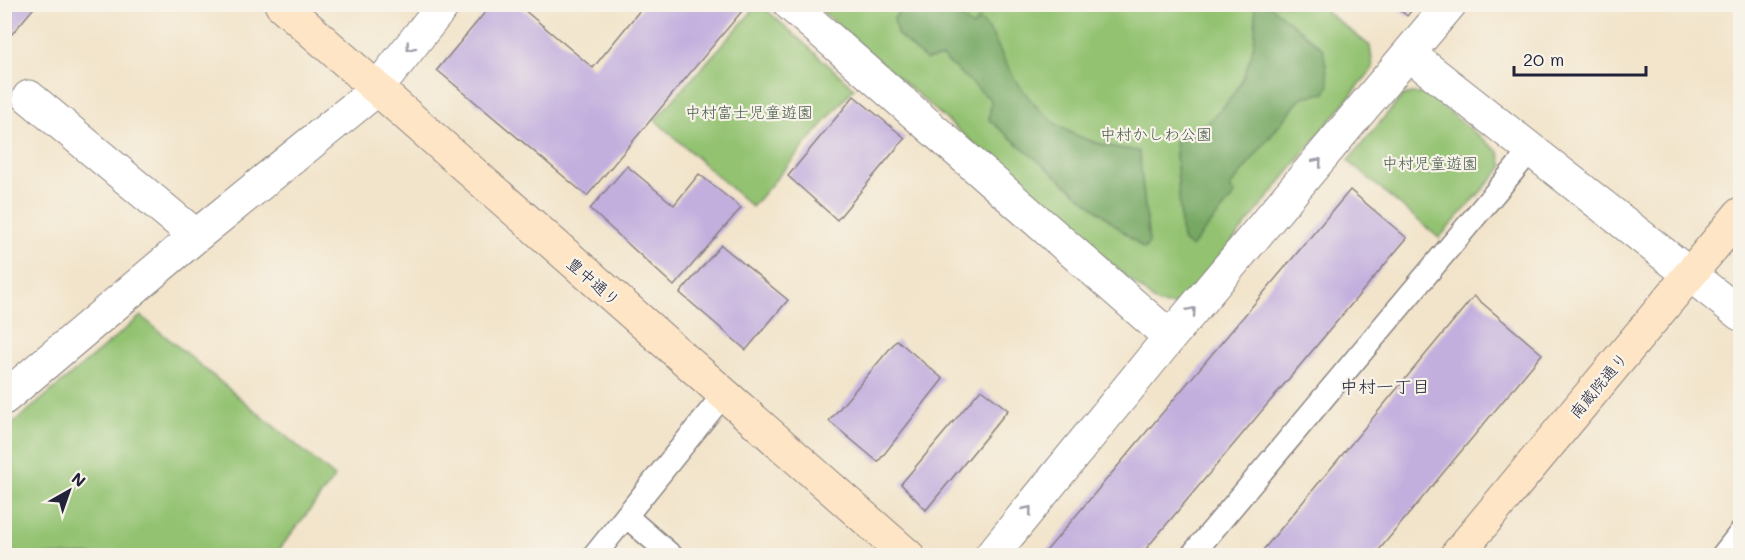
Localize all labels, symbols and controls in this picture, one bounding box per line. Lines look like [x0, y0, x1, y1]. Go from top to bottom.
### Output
scale bar [1514, 39, 1646, 77]
one-way arrow [406, 41, 417, 52]
text: 20 m [1523, 47, 1564, 71]
park label: 中村富士児童遊園 [685, 101, 813, 122]
park label: 中村かしわ公園 [1100, 123, 1212, 144]
park label: 中村児童遊園 [1382, 152, 1478, 173]
one-way arrow [1311, 158, 1322, 169]
street label: 豊中通り [563, 252, 625, 310]
one-way arrow [1185, 307, 1196, 318]
street label: 南蔵院通り [1564, 348, 1632, 422]
district label: 中村一丁目 [1340, 374, 1430, 398]
north arrow [39, 461, 99, 521]
text: N [68, 467, 90, 491]
one-way arrow [1021, 506, 1032, 517]

